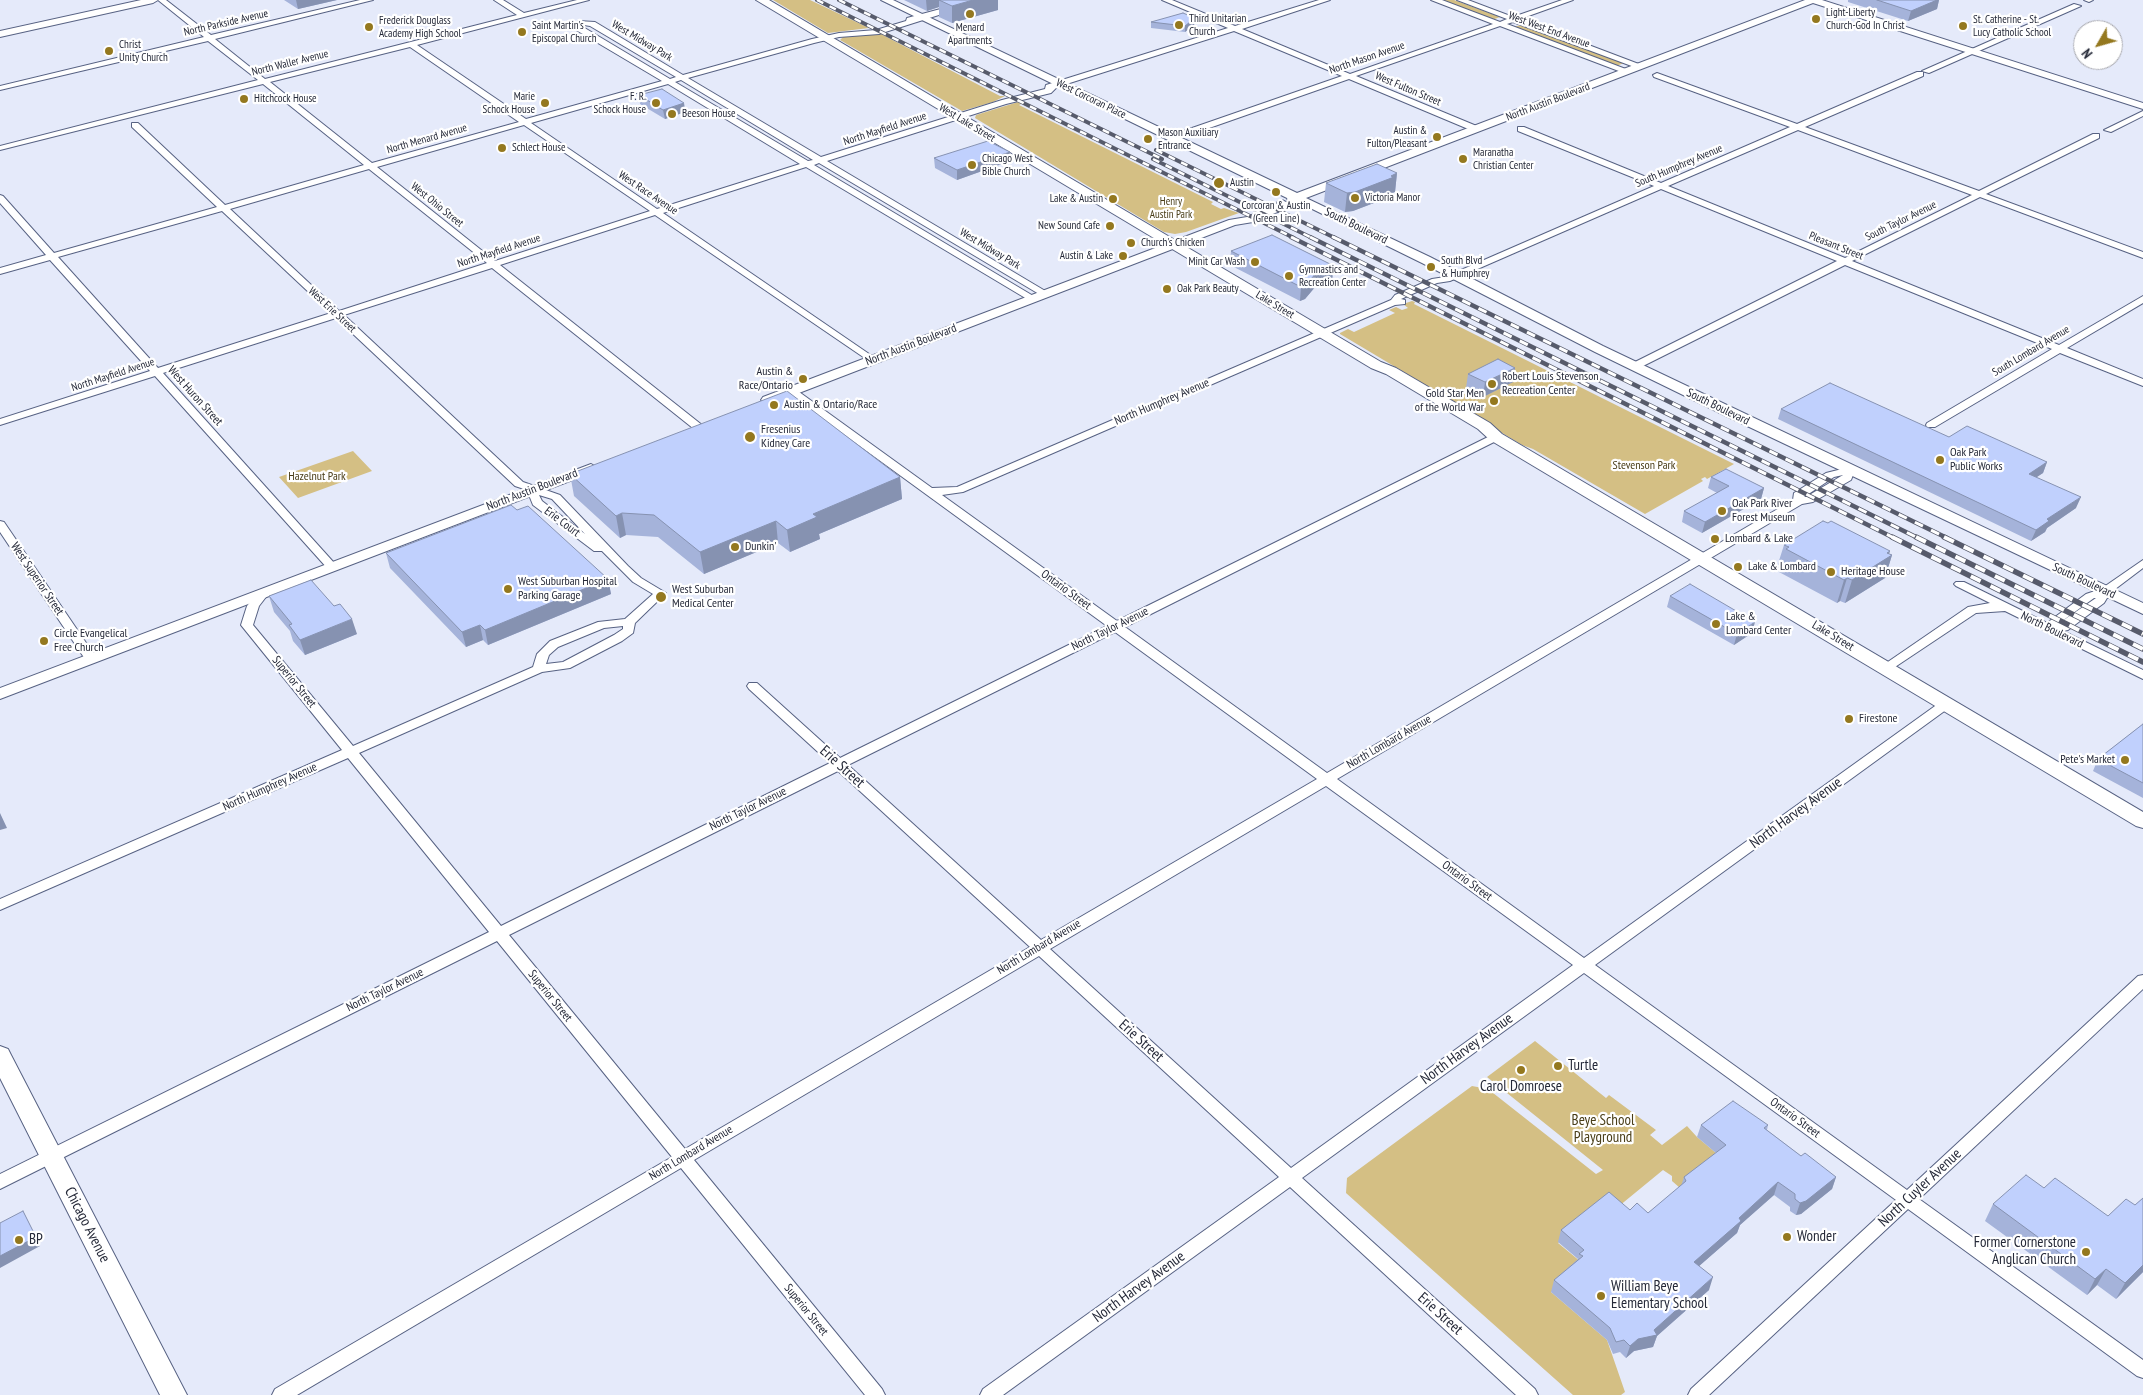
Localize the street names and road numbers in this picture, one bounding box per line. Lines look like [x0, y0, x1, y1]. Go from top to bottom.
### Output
street label: North Parkside Avenue [183, 7, 269, 39]
street label: West West End Avenue [1506, 9, 1592, 51]
street label: West Midway Park [609, 18, 675, 64]
street label: North Mason Avenue [1328, 39, 1406, 77]
street label: North Waller Avenue [250, 47, 330, 79]
street label: West Fulton Street [1373, 69, 1443, 109]
street label: West Corcoran Place [1054, 76, 1128, 122]
street label: North Austin Boulevard [1504, 80, 1592, 124]
street label: West Lake Street [937, 101, 997, 145]
street label: North Mayfield Avenue [842, 109, 928, 149]
street label: North Menard Avenue [385, 121, 469, 157]
street label: South Humphrey Avenue [1633, 142, 1725, 190]
street label: West Race Avenue [616, 168, 680, 218]
street label: West Ohio Street [408, 180, 466, 230]
street label: South Taylor Avenue [1863, 198, 1939, 244]
street label: South Boulevard [1322, 205, 1390, 247]
street label: West Midway Park [957, 226, 1023, 272]
street label: Pleasant Street [1807, 229, 1865, 263]
street label: North Mayfield Avenue [456, 231, 542, 271]
street label: West Erie Street [305, 285, 359, 335]
street label: Lake Street [1253, 288, 1297, 322]
street label: North Austin Boulevard [863, 321, 959, 369]
street label: South Lombard Avenue [1990, 323, 2072, 379]
street label: North Mayfield Avenue [70, 355, 156, 395]
street label: West Huron Street [164, 363, 226, 429]
street label: North Humphrey Avenue [1112, 375, 1212, 429]
street label: South Boulevard [1684, 386, 1752, 428]
street label: North Austin Boulevard [484, 466, 580, 514]
street label: Erie Court [541, 504, 583, 540]
street label: West Superior Street [7, 540, 67, 618]
street label: South Boulevard [2050, 560, 2118, 602]
street label: Ontario Street [1038, 567, 1094, 613]
street label: North Taylor Avenue [1069, 604, 1151, 654]
street label: North Boulevard [2018, 609, 2086, 651]
street label: Lake Street [1809, 618, 1857, 654]
street label: Superior Street [269, 653, 319, 711]
street label: North Lombard Avenue [1344, 712, 1434, 772]
street label: Erie Street [816, 742, 868, 792]
street label: North Humphrey Avenue [221, 760, 319, 814]
street label: North Harvey Avenue [1746, 774, 1846, 852]
street label: North Taylor Avenue [707, 784, 789, 834]
street label: Ontario Street [1439, 858, 1495, 904]
street label: North Lombard Avenue [995, 916, 1083, 978]
street label: North Taylor Avenue [344, 965, 426, 1015]
street label: Superior Street [525, 967, 575, 1025]
street label: North Harvey Avenue [1417, 1010, 1517, 1088]
street label: Erie Street [1115, 1016, 1167, 1066]
street label: Ontario Street [1767, 1095, 1823, 1141]
street label: North Lombard Avenue [647, 1122, 735, 1184]
street label: North Cuyler Avenue [1875, 1145, 1965, 1231]
street label: Chicago Avenue [60, 1184, 114, 1266]
street label: North Harvey Avenue [1089, 1248, 1189, 1326]
street label: Superior Street [781, 1281, 831, 1339]
street label: Erie Street [1414, 1289, 1466, 1339]

